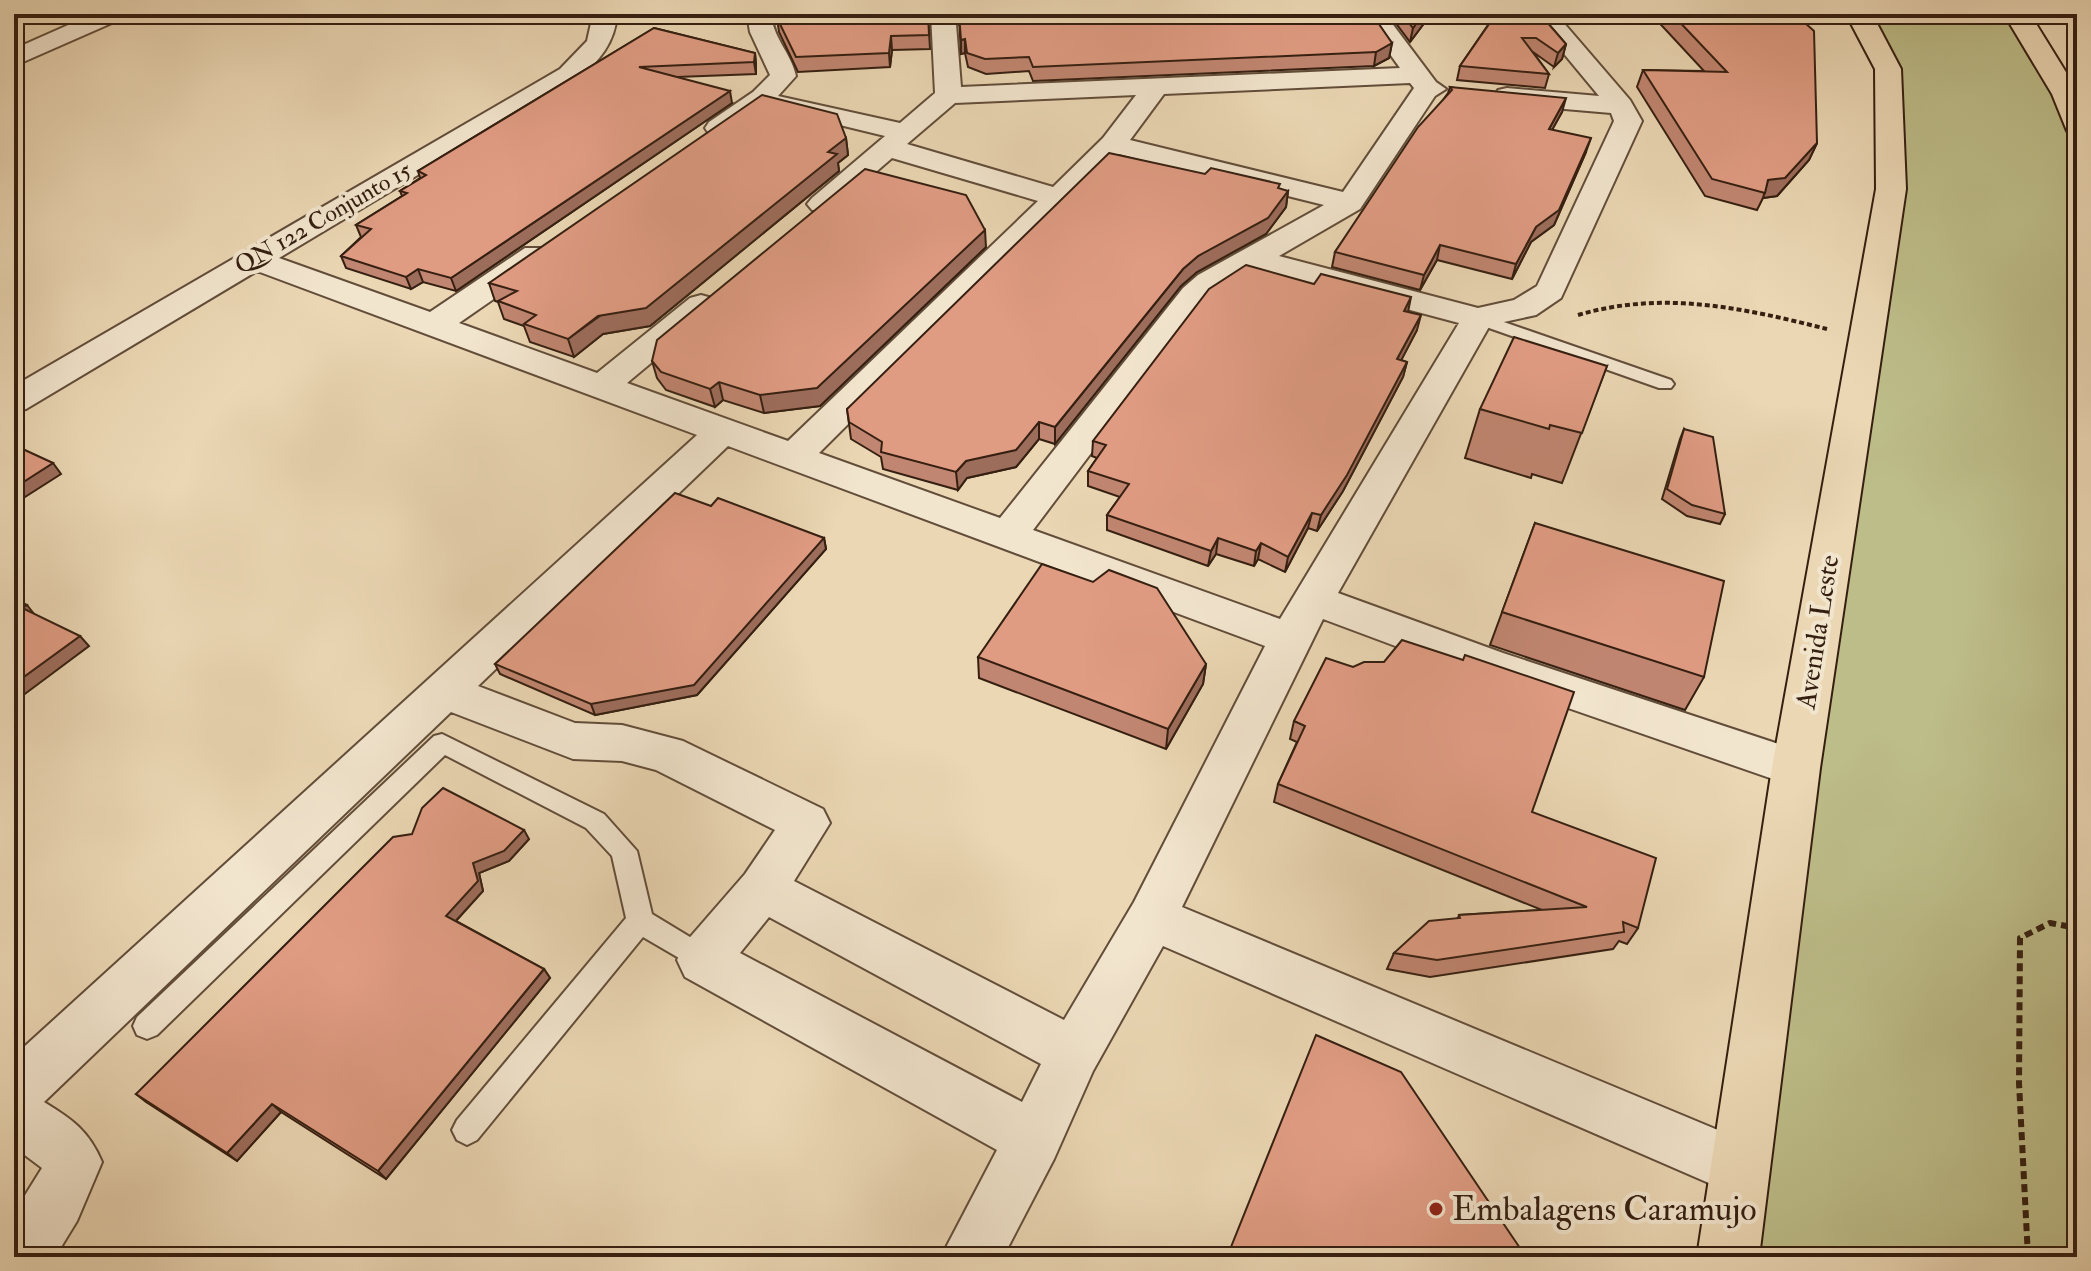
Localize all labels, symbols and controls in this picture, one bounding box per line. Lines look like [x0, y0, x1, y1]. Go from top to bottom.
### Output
street label: QN 122 Conjunto 15 [229, 154, 417, 281]
street label: Avenida Leste [1788, 552, 1848, 713]
place label: Embalagens Caramujo [1452, 1188, 1757, 1231]
marker: Embalagens Caramujo [1427, 1200, 1445, 1218]

